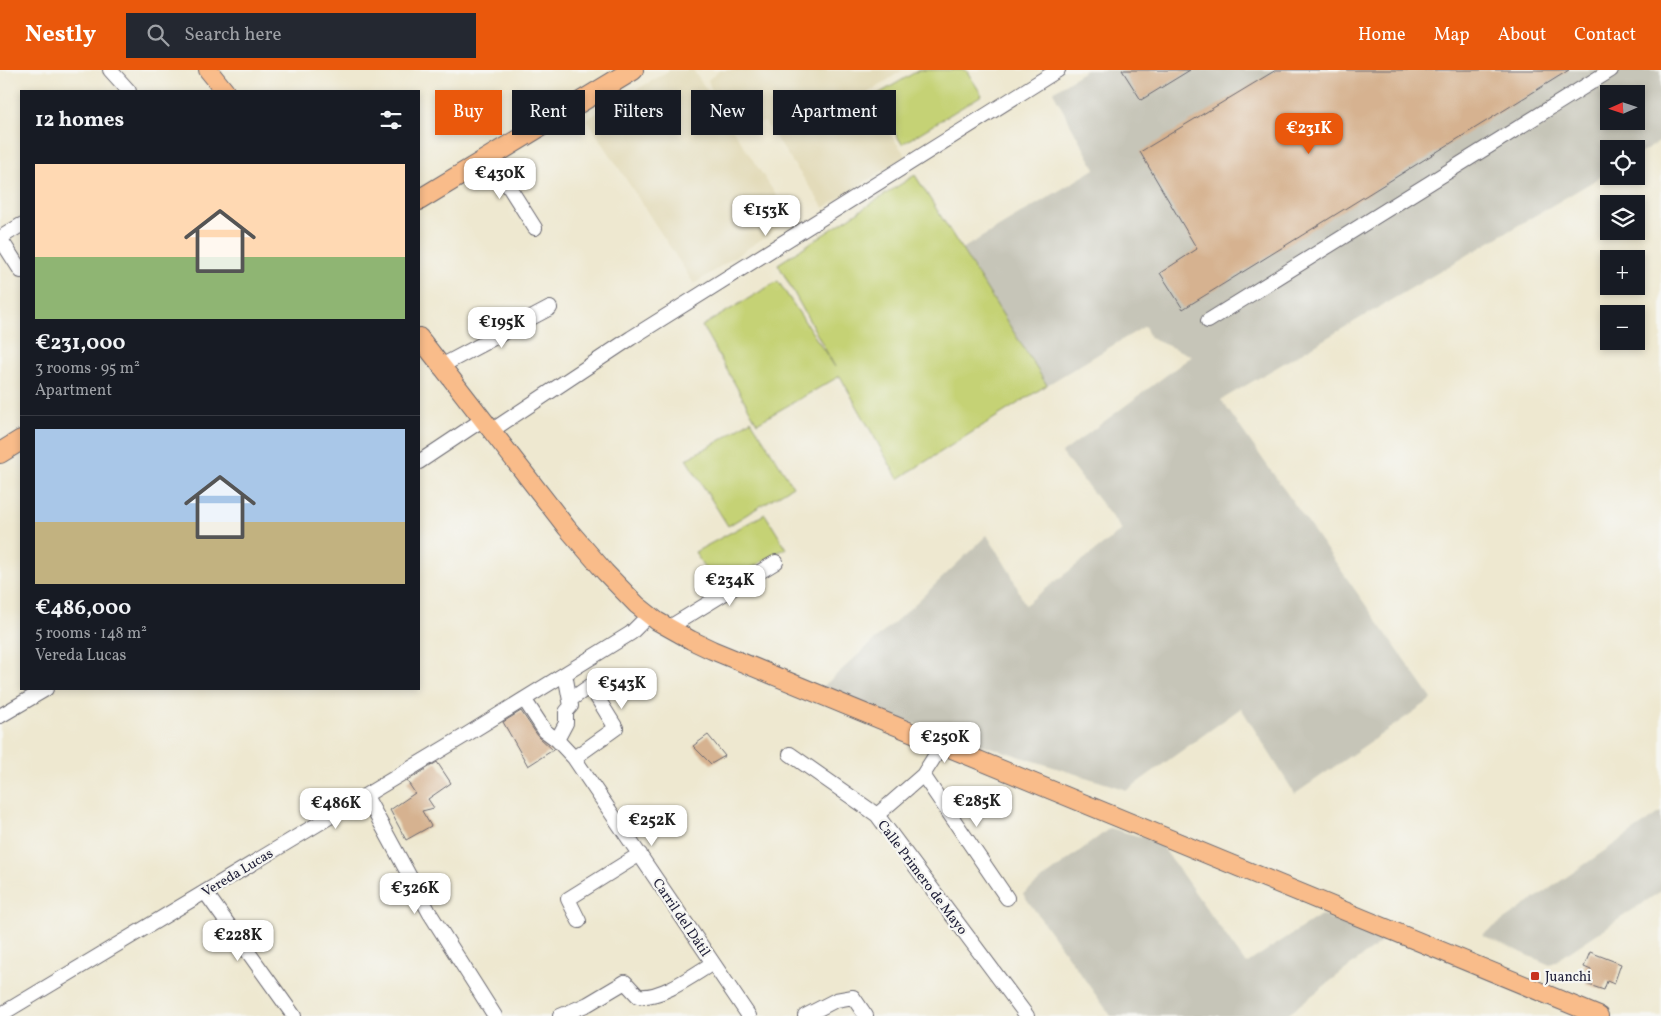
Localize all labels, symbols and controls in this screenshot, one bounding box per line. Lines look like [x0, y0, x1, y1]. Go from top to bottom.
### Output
search box [126, 13, 476, 58]
text: Nestly [25, 18, 96, 52]
icon: search [144, 21, 172, 49]
text: Search here [184, 22, 282, 48]
text: Home [1358, 23, 1406, 48]
text: Map [1434, 23, 1470, 48]
text: About [1498, 23, 1546, 48]
text: Contact [1574, 23, 1636, 48]
north arrow [1600, 85, 1645, 130]
map controls [1600, 85, 1645, 350]
chip: Buy [435, 90, 502, 135]
chip: Rent [512, 90, 585, 135]
chip: Filters [595, 90, 681, 135]
chip: New [691, 90, 763, 135]
chip: Apartment [773, 90, 896, 135]
text: 12 homes [35, 106, 124, 135]
icon: filters [377, 106, 405, 134]
pin: €231K [1274, 112, 1344, 155]
text: €231K [1286, 118, 1332, 140]
button: locate [1600, 140, 1645, 185]
pin: €430K [465, 158, 535, 200]
text: €430K [475, 163, 525, 185]
pin: €153K [731, 194, 801, 237]
button: layers [1600, 195, 1645, 240]
icon: home [175, 196, 265, 286]
text: €153K [743, 200, 789, 222]
button: + [1600, 250, 1645, 295]
button: − [1600, 305, 1645, 350]
pin: €195K [467, 306, 537, 349]
text: €195K [479, 312, 525, 334]
text: €231,000 [35, 329, 126, 358]
text: 3 rooms · 95 m² [35, 358, 140, 380]
text: Apartment [35, 380, 112, 402]
icon: home [175, 462, 265, 552]
pin: €234K [695, 564, 765, 607]
text: €234K [705, 570, 755, 592]
text: €486,000 [35, 594, 131, 623]
text: 5 rooms · 148 m² [35, 623, 147, 645]
text: Vereda Lucas [35, 645, 126, 667]
pin: €543K [587, 668, 657, 710]
text: €543K [598, 673, 646, 695]
pin: €250K [910, 722, 980, 764]
text: €250K [920, 727, 970, 749]
pin: €285K [942, 786, 1012, 828]
pin: €486K [301, 788, 371, 830]
text: €285K [953, 791, 1001, 813]
text: €486K [311, 793, 361, 815]
pin: €252K [617, 804, 687, 847]
text: €252K [628, 810, 676, 832]
street label: Calle Primero de Mayo [872, 817, 971, 939]
street label: Vereda Lucas [199, 845, 277, 902]
pin: €326K [380, 872, 450, 915]
street label: Carril del Dátil [647, 875, 714, 961]
text: €326K [391, 878, 439, 900]
pin: €228K [203, 920, 273, 962]
text: €228K [214, 925, 262, 947]
place label: Juanchi [1545, 968, 1591, 987]
marker: Juanchi [1529, 970, 1541, 982]

